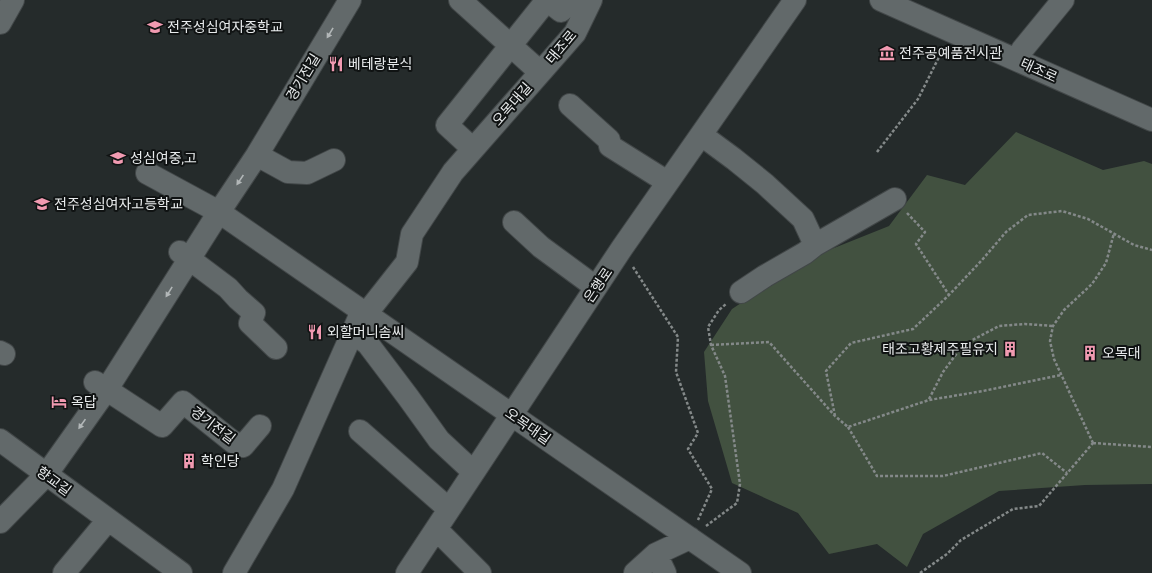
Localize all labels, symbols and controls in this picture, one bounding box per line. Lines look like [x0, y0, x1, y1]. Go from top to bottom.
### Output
school or university icon: 전주성심여자중학교 [146, 18, 164, 36]
place label: 전주성심여자중학교 [167, 19, 283, 35]
street label: 태조로 [542, 27, 580, 67]
one-way arrow [326, 28, 334, 38]
museum icon: 전주공예품전시관 [878, 44, 896, 62]
place label: 전주공예품전시관 [899, 45, 1002, 61]
street label: 경기전길 [283, 51, 323, 103]
restaurant icon: 베테랑분식 [327, 55, 345, 73]
street label: 태조로 [1018, 55, 1060, 85]
place label: 베테랑분식 [348, 56, 412, 72]
street label: 오목대길 [489, 79, 535, 129]
school or university icon: 성심여중,고 [109, 149, 127, 167]
place label: 성심여중,고 [130, 150, 197, 166]
one-way arrow [236, 175, 244, 185]
school or university icon: 전주성심여자고등학교 [33, 195, 51, 213]
place label: 전주성심여자고등학교 [54, 196, 183, 212]
street label: 은행로 [581, 264, 616, 305]
one-way arrow [165, 287, 173, 297]
restaurant icon: 외할머니솜씨 [306, 323, 324, 341]
place label: 외할머니솜씨 [327, 324, 404, 340]
building icon: 태조고황제주필유지 [1001, 340, 1019, 358]
place label: 태조고황제주필유지 [882, 341, 998, 357]
building icon: 오목대 [1081, 344, 1099, 362]
place label: 오목대 [1102, 345, 1141, 361]
hotel icon: 옥답 [50, 393, 68, 411]
place label: 옥답 [71, 394, 97, 410]
street label: 경기전길 [188, 403, 238, 447]
street label: 오목대길 [502, 405, 554, 447]
one-way arrow [78, 419, 86, 430]
building icon: 학인당 [180, 452, 198, 470]
place label: 학인당 [201, 453, 240, 469]
street label: 향교길 [34, 463, 74, 499]

